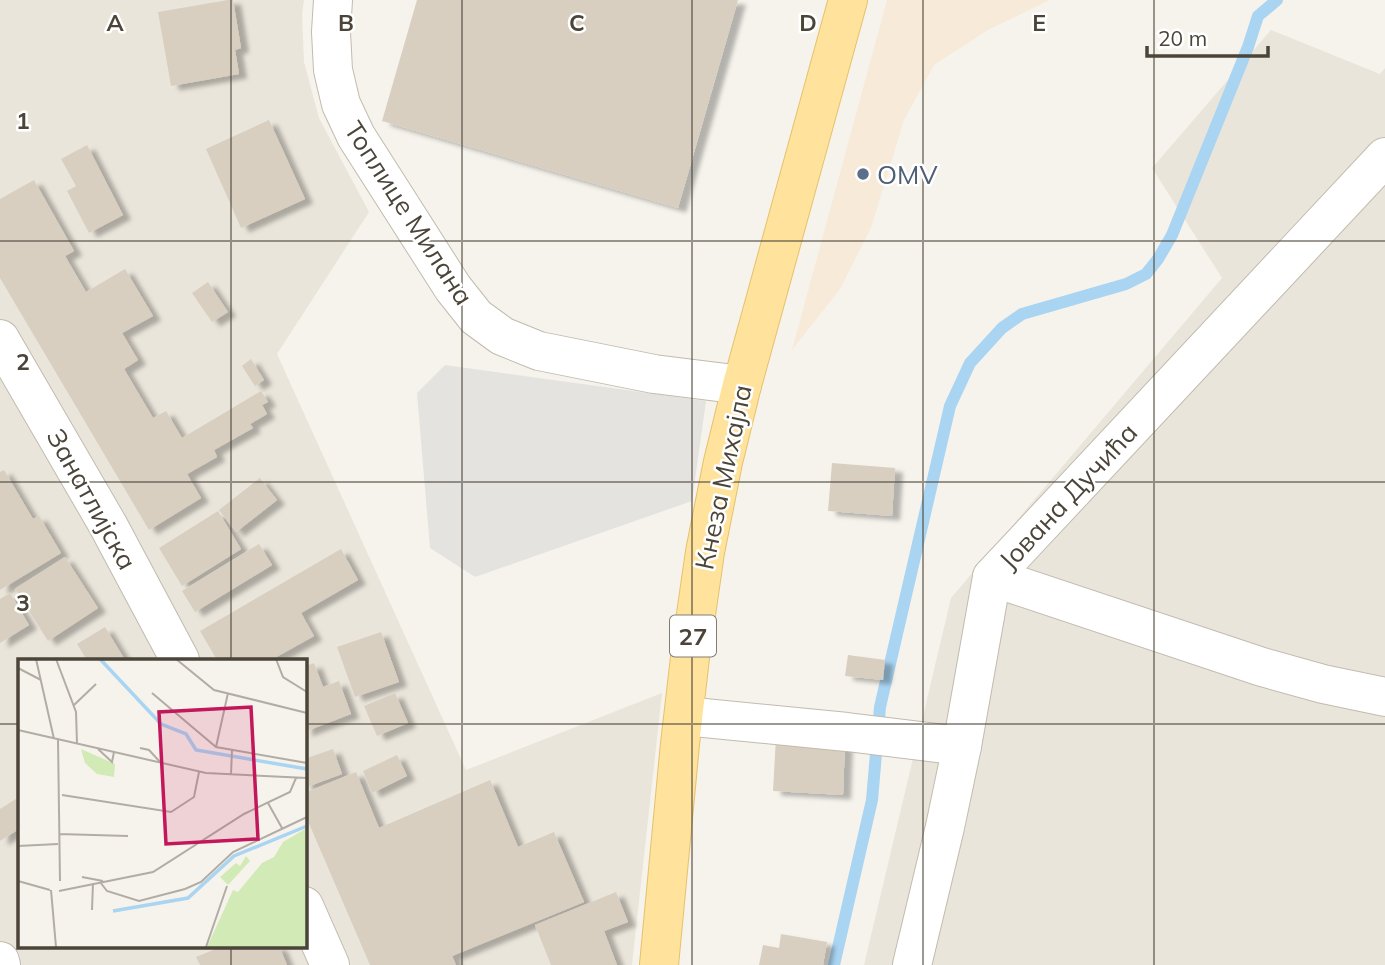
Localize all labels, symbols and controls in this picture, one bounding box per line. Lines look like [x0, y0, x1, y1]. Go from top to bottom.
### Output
text: A [106, 8, 124, 37]
text: B [338, 8, 354, 37]
text: C [569, 8, 585, 37]
text: D [799, 8, 817, 37]
text: E [1032, 8, 1046, 37]
scale bar [1147, 14, 1268, 58]
text: 20 m [1158, 25, 1207, 51]
text: 1 [16, 106, 30, 135]
street label: Топлице Милана [337, 115, 481, 311]
place label: OMV [877, 158, 938, 191]
marker: OMV [855, 166, 871, 182]
text: 2 [16, 347, 30, 376]
street label: Кнеза Михајла [687, 382, 759, 572]
street label: Јована Дучића [992, 416, 1144, 576]
street label: Занатлијска [40, 423, 144, 575]
text: 3 [16, 588, 30, 617]
road number: 27 [670, 616, 716, 656]
inset map [18, 659, 306, 948]

